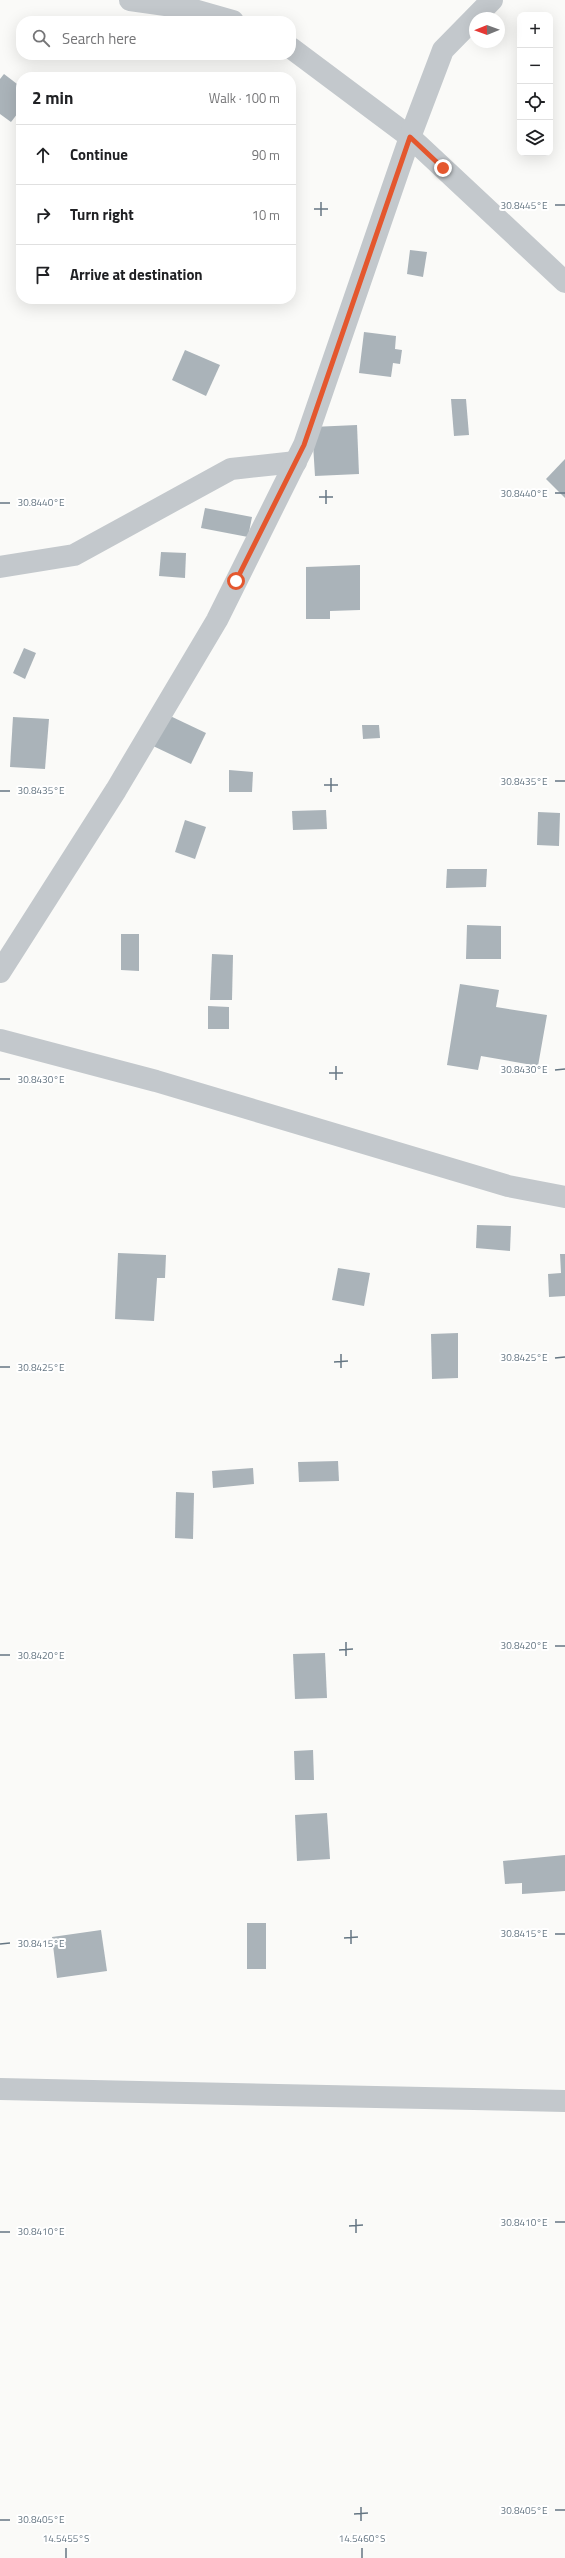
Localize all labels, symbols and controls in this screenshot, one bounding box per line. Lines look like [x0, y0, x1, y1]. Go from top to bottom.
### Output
north arrow [469, 12, 505, 48]
map controls [517, 12, 553, 156]
button: + [517, 12, 553, 48]
search box [16, 16, 296, 60]
icon: search [30, 27, 52, 49]
text: Search here [62, 27, 136, 50]
button: − [517, 48, 553, 84]
button: locate [517, 84, 553, 120]
text: 2 min [32, 85, 73, 111]
text: Walk · 100 m [209, 88, 280, 108]
button: layers [517, 120, 553, 156]
text: Continue [70, 143, 128, 166]
icon: ahead [32, 144, 54, 166]
text: 90 m [252, 145, 280, 165]
route end [434, 159, 452, 177]
text: 30.8445°E [501, 198, 548, 213]
text: Turn right [70, 203, 134, 226]
icon: right [32, 204, 54, 226]
text: 10 m [252, 205, 280, 225]
text: Arrive at destination [70, 263, 203, 286]
icon: arrive [32, 264, 54, 286]
text: 30.8440°E [501, 486, 548, 501]
text: 30.8440°E [18, 495, 65, 510]
route start [227, 572, 245, 590]
text: 30.8435°E [501, 774, 548, 789]
text: 30.8435°E [18, 783, 65, 798]
text: 30.8430°E [501, 1062, 548, 1077]
text: 30.8430°E [18, 1072, 65, 1087]
text: 30.8425°E [501, 1350, 548, 1365]
text: 30.8425°E [18, 1360, 65, 1375]
text: 30.8420°E [501, 1638, 548, 1653]
text: 30.8420°E [18, 1648, 65, 1663]
text: 30.8415°E [501, 1926, 548, 1941]
text: 30.8415°E [18, 1936, 65, 1951]
text: 30.8410°E [501, 2215, 548, 2230]
text: 30.8410°E [18, 2224, 65, 2239]
text: 30.8405°E [501, 2503, 548, 2518]
text: 30.8405°E [18, 2512, 65, 2527]
text: 14.5455°S [43, 2531, 89, 2546]
text: 14.5460°S [339, 2531, 385, 2546]

